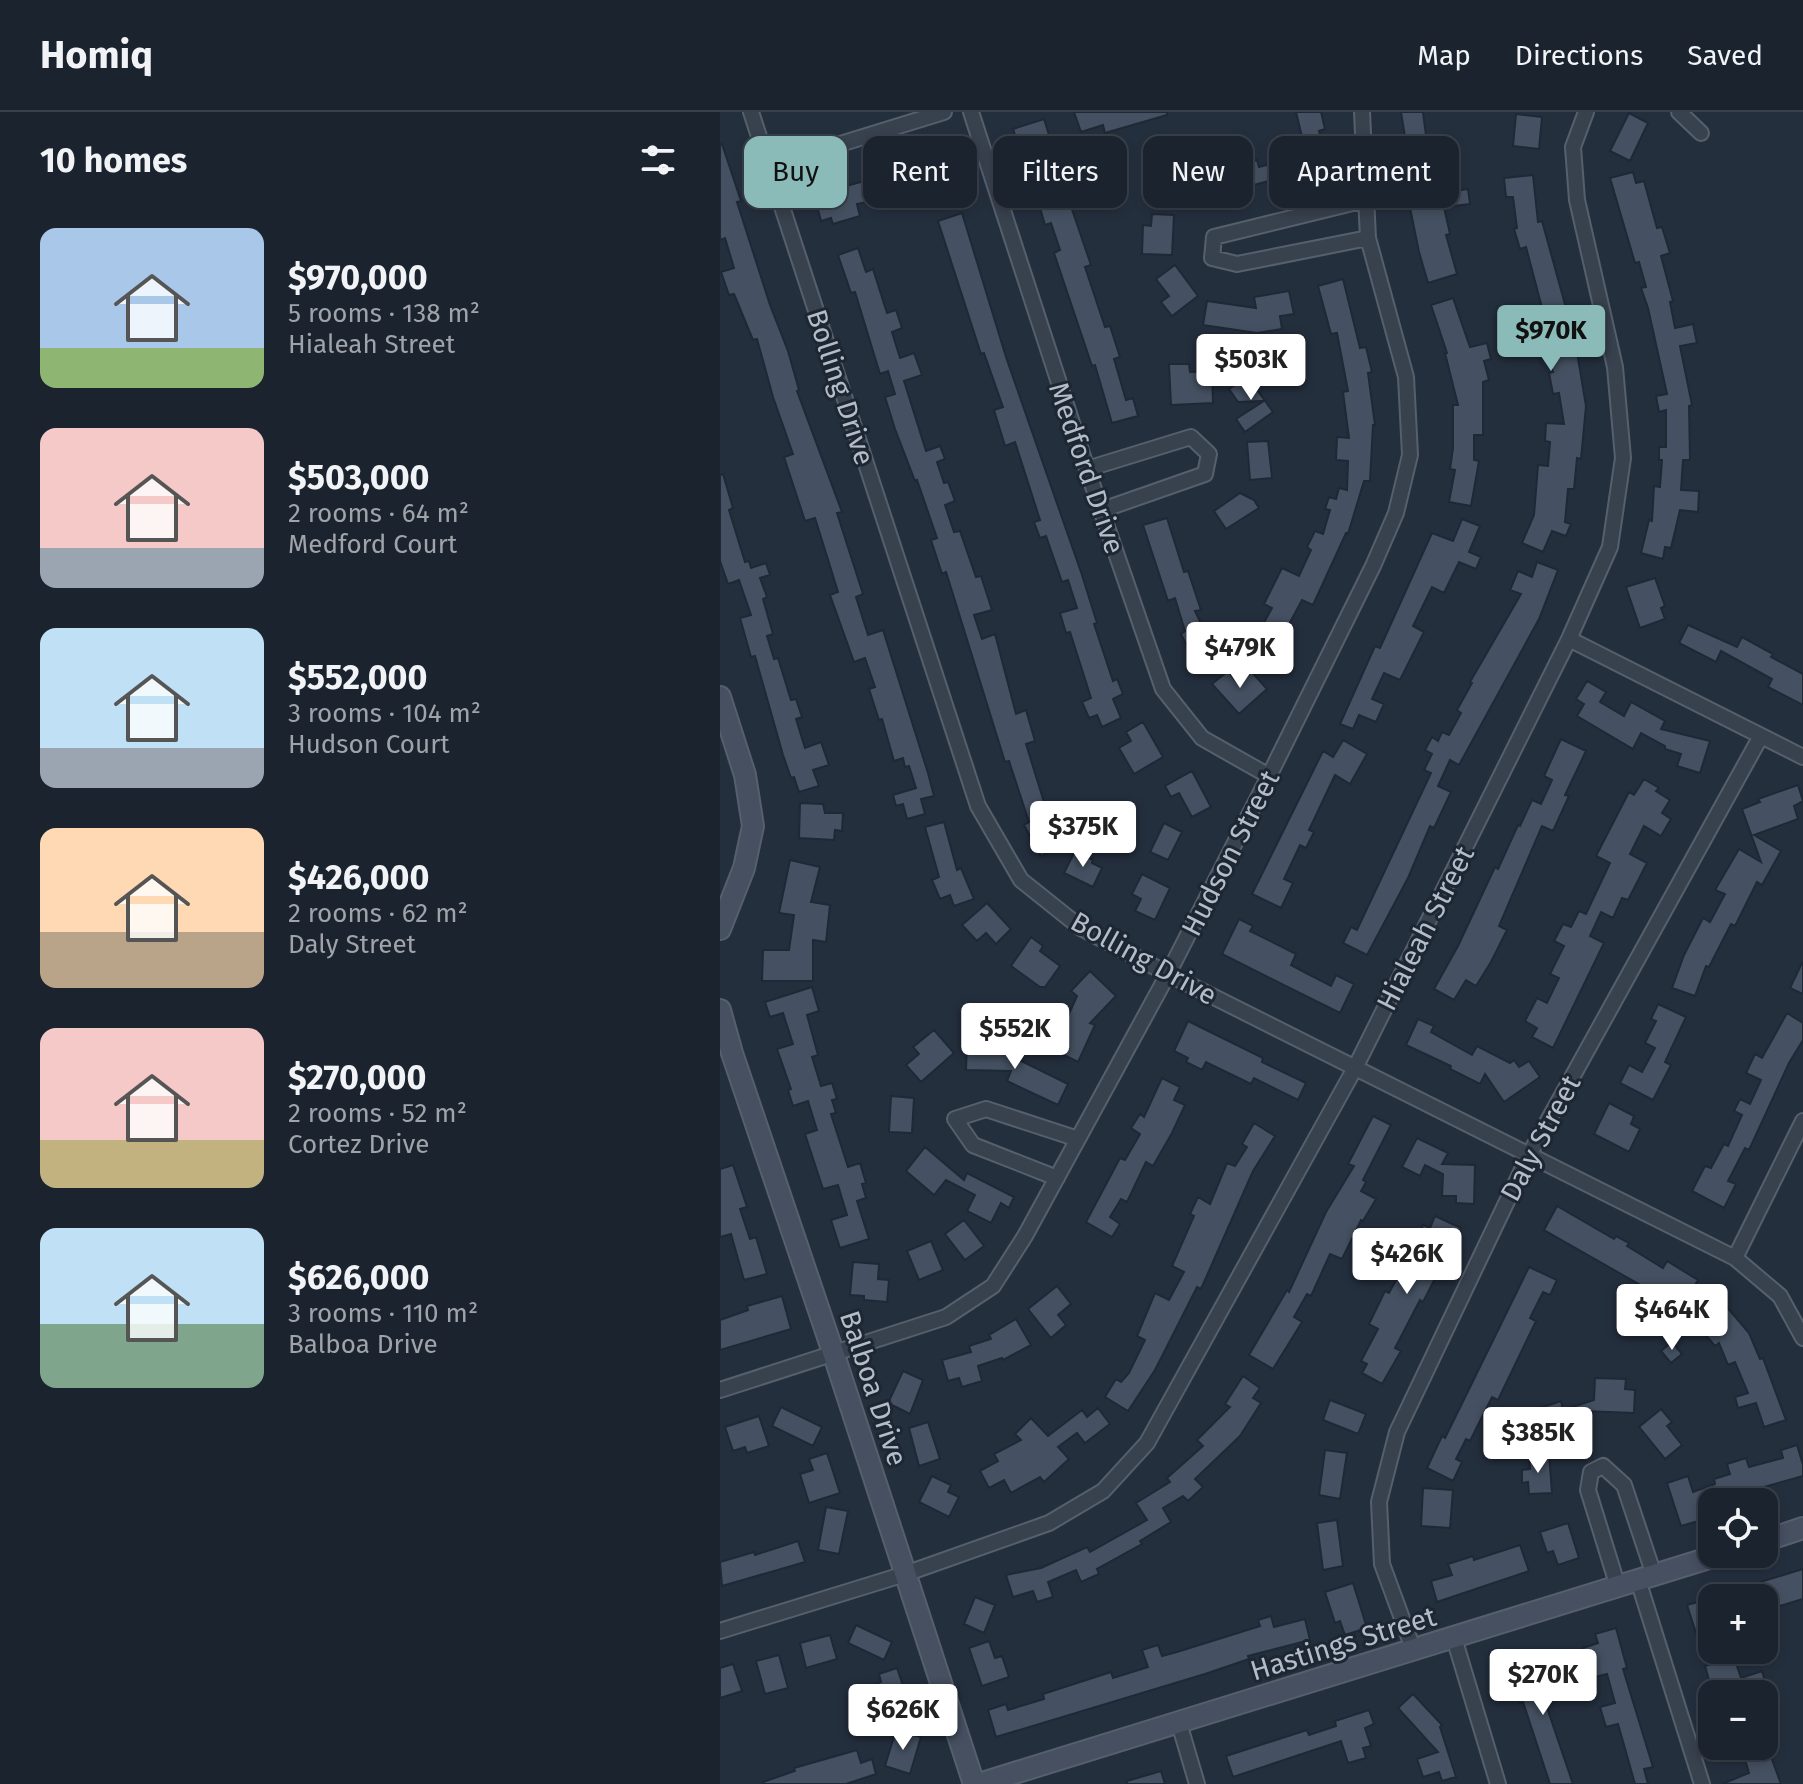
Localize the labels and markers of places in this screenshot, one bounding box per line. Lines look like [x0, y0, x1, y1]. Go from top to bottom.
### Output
pin: $970K [1495, 305, 1607, 373]
pin: $503K [1195, 334, 1307, 402]
pin: $479K [1184, 622, 1296, 690]
pin: $375K [1027, 801, 1139, 869]
pin: $552K [959, 1003, 1071, 1071]
pin: $426K [1351, 1228, 1463, 1296]
pin: $464K [1616, 1284, 1728, 1352]
pin: $385K [1482, 1407, 1594, 1475]
pin: $270K [1487, 1649, 1599, 1717]
pin: $626K [847, 1684, 959, 1752]

